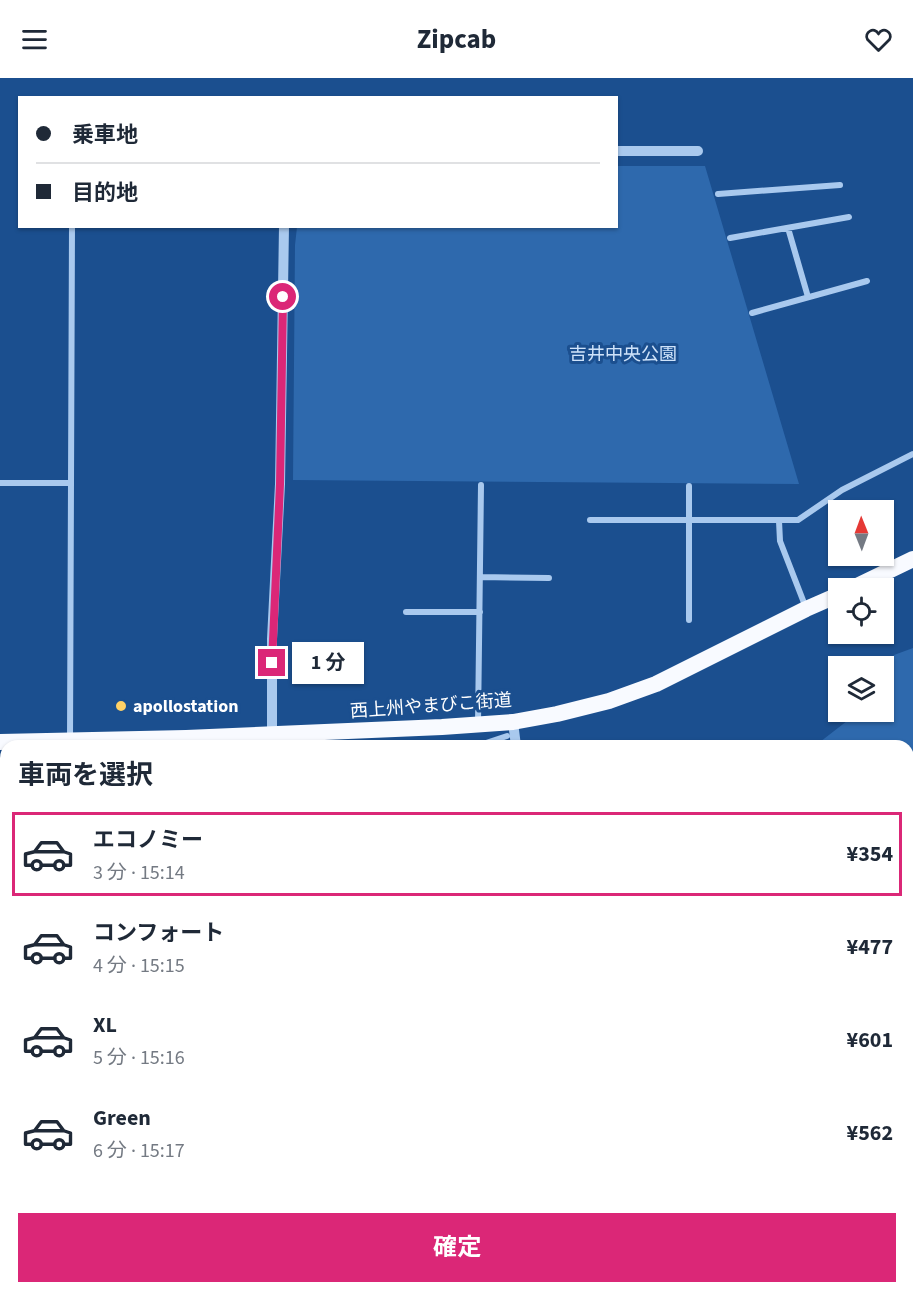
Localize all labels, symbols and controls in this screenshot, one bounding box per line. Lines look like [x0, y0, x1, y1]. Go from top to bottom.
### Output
text: Zipcab [417, 20, 496, 59]
icon: menu [18, 23, 51, 56]
icon: heart [862, 23, 895, 56]
text: 乗車地 [72, 119, 138, 151]
text: 目的地 [72, 177, 138, 209]
route start [269, 283, 296, 310]
park label: 吉井中央公園 [569, 342, 677, 367]
north arrow [828, 500, 894, 566]
map controls [828, 500, 894, 722]
button: locate [828, 578, 894, 644]
callout: 1 分 [293, 642, 365, 684]
route end [258, 649, 285, 676]
text: 1 分 [311, 649, 345, 677]
button: layers [828, 656, 894, 722]
street label: 西上州やまびこ街道 [349, 688, 513, 724]
place label: apollostation [133, 694, 238, 719]
marker: apollostation [114, 699, 128, 713]
text: 車両を選択 [18, 756, 153, 795]
text: エコノミー [93, 824, 203, 856]
icon: car [21, 827, 75, 881]
text: ¥354 [847, 838, 893, 870]
text: 3 分 · 15:14 [93, 859, 185, 887]
text: コンフォート [93, 917, 224, 949]
icon: car [21, 920, 75, 974]
text: ¥477 [847, 931, 893, 963]
text: 4 分 · 15:15 [93, 952, 185, 980]
text: XL [93, 1009, 117, 1041]
icon: car [21, 1013, 75, 1067]
text: ¥601 [847, 1024, 893, 1056]
text: 5 分 · 15:16 [93, 1044, 185, 1072]
text: Green [93, 1102, 151, 1134]
icon: car [21, 1106, 75, 1160]
text: ¥562 [847, 1117, 893, 1149]
text: 6 分 · 15:17 [93, 1137, 185, 1165]
button: 確定 [18, 1213, 896, 1282]

